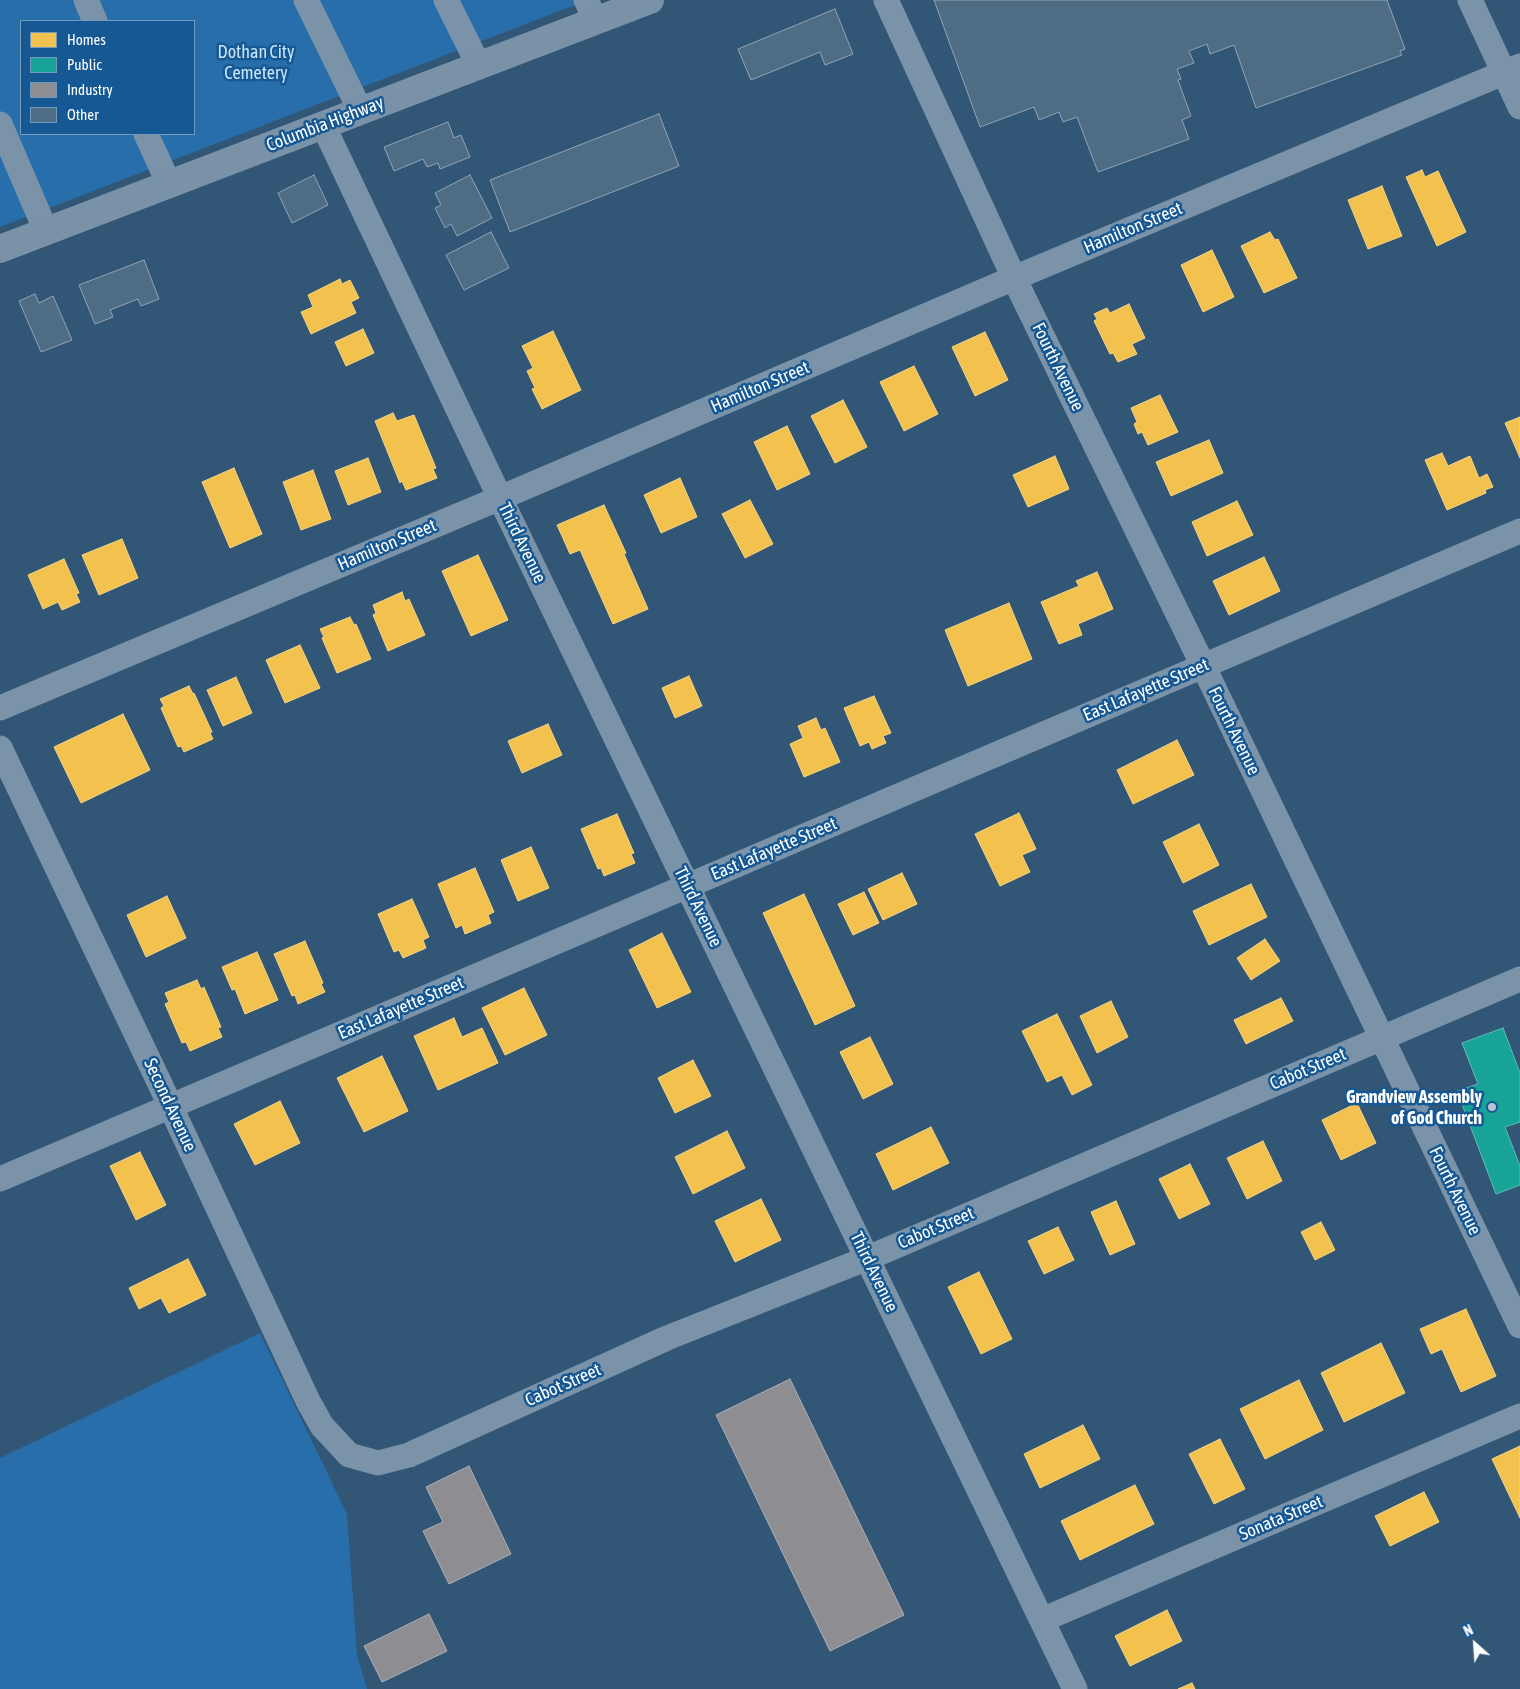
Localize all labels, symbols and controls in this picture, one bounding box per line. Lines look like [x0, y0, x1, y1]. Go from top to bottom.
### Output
legend [20, 20, 195, 135]
text: Homes [67, 31, 106, 48]
park label: Dothan City Cemetery [218, 41, 294, 84]
text: Public [67, 56, 102, 73]
text: Industry [67, 81, 113, 98]
street label: Columbia Highway [263, 92, 387, 156]
text: Other [67, 106, 99, 123]
street label: Hamilton Street [1081, 198, 1185, 258]
street label: Fourth Avenue [1027, 319, 1089, 415]
street label: Hamilton Street [708, 357, 812, 417]
street label: Third Avenue [493, 499, 551, 587]
street label: Hamilton Street [335, 515, 439, 575]
street label: East Lafayette Street [1080, 654, 1212, 726]
street label: Fourth Avenue [1203, 683, 1265, 779]
street label: East Lafayette Street [708, 813, 840, 885]
street label: Third Avenue [669, 863, 727, 951]
street label: East Lafayette Street [335, 972, 467, 1044]
street label: Cabot Street [1267, 1043, 1349, 1095]
street label: Second Avenue [139, 1055, 201, 1155]
place label: Grandview Assembly of God Church [1346, 1086, 1482, 1128]
marker: Grandview Assembly of God Church [1486, 1101, 1498, 1113]
street label: Fourth Avenue [1424, 1143, 1486, 1239]
street label: Cabot Street [895, 1202, 977, 1254]
street label: Third Avenue [845, 1228, 903, 1316]
street label: Cabot Street [522, 1359, 604, 1411]
street label: Sonata Street [1236, 1491, 1326, 1545]
north arrow [1450, 1619, 1500, 1669]
text: N [1461, 1622, 1476, 1640]

